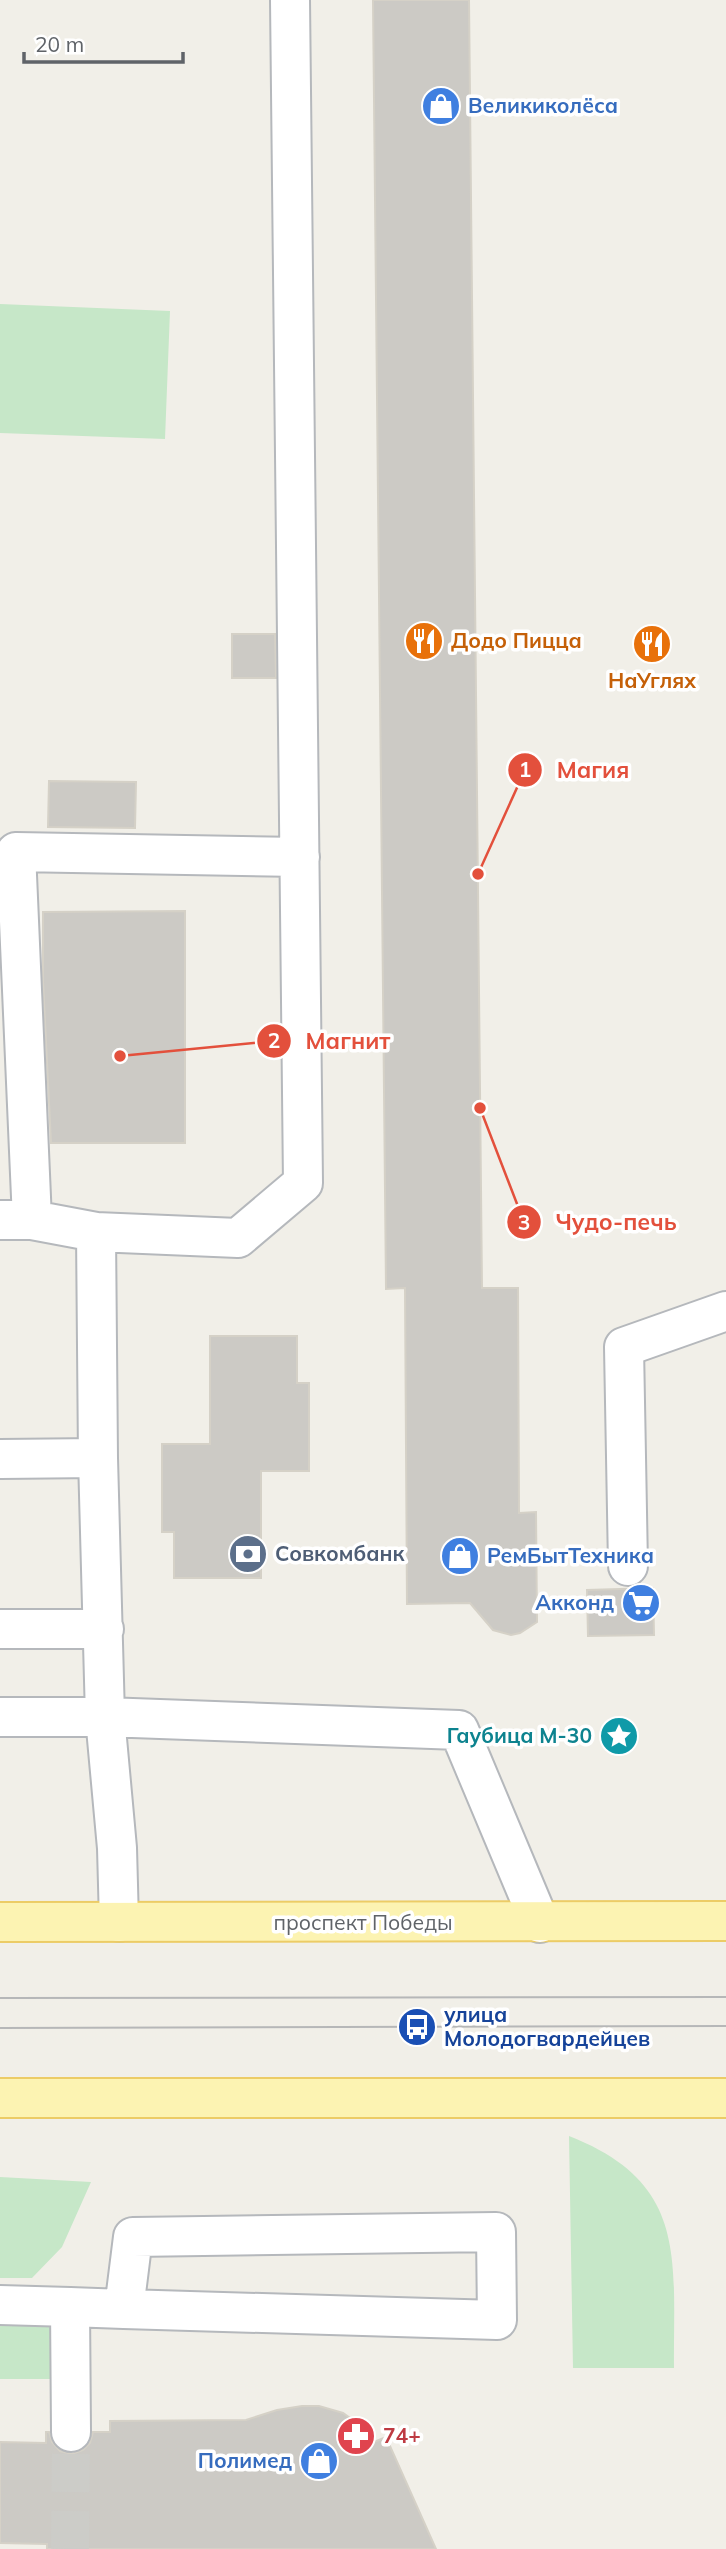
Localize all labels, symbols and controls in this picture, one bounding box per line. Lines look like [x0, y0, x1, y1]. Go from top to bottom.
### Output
scale bar [24, 21, 184, 65]
text: 20 m [35, 31, 84, 57]
shop icon: Великиколёса [420, 85, 462, 127]
place label: Великиколёса [468, 92, 618, 118]
restaurant icon: Додо Пицца [403, 620, 445, 662]
restaurant icon: НаУглях [631, 623, 673, 665]
place label: Додо Пицца [451, 627, 582, 653]
place label: НаУглях [608, 667, 696, 693]
callout: Магия [508, 748, 643, 792]
text: Магия [557, 755, 629, 784]
text: 1 [519, 756, 531, 782]
callout: Магнит [257, 1019, 405, 1063]
text: Магнит [306, 1026, 390, 1055]
text: 2 [268, 1027, 280, 1053]
callout: Чудо-печь [507, 1200, 691, 1244]
text: Чудо-печь [555, 1207, 677, 1236]
text: 3 [518, 1209, 530, 1235]
bank icon: Совкомбанк [227, 1533, 269, 1575]
shop icon: РемБытТехника [439, 1535, 481, 1577]
place label: Совкомбанк [275, 1540, 405, 1566]
place label: РемБытТехника [487, 1542, 654, 1568]
supermarket icon: Акконд [620, 1582, 662, 1624]
place label: Акконд [535, 1589, 614, 1615]
place icon: Гаубица М-30 [598, 1715, 640, 1757]
place label: Гаубица М-30 [447, 1722, 592, 1748]
street label: проспект Победы [273, 1909, 453, 1935]
place label: улица Молодогвардейцев [444, 2001, 650, 2051]
bus stop icon: улица Молодогвардейцев [396, 2006, 438, 2048]
pharmacy icon: 74+ [335, 2415, 377, 2457]
place label: 74+ [383, 2422, 421, 2448]
shop icon: Полимед [298, 2440, 340, 2482]
place label: Полимед [198, 2447, 292, 2473]

